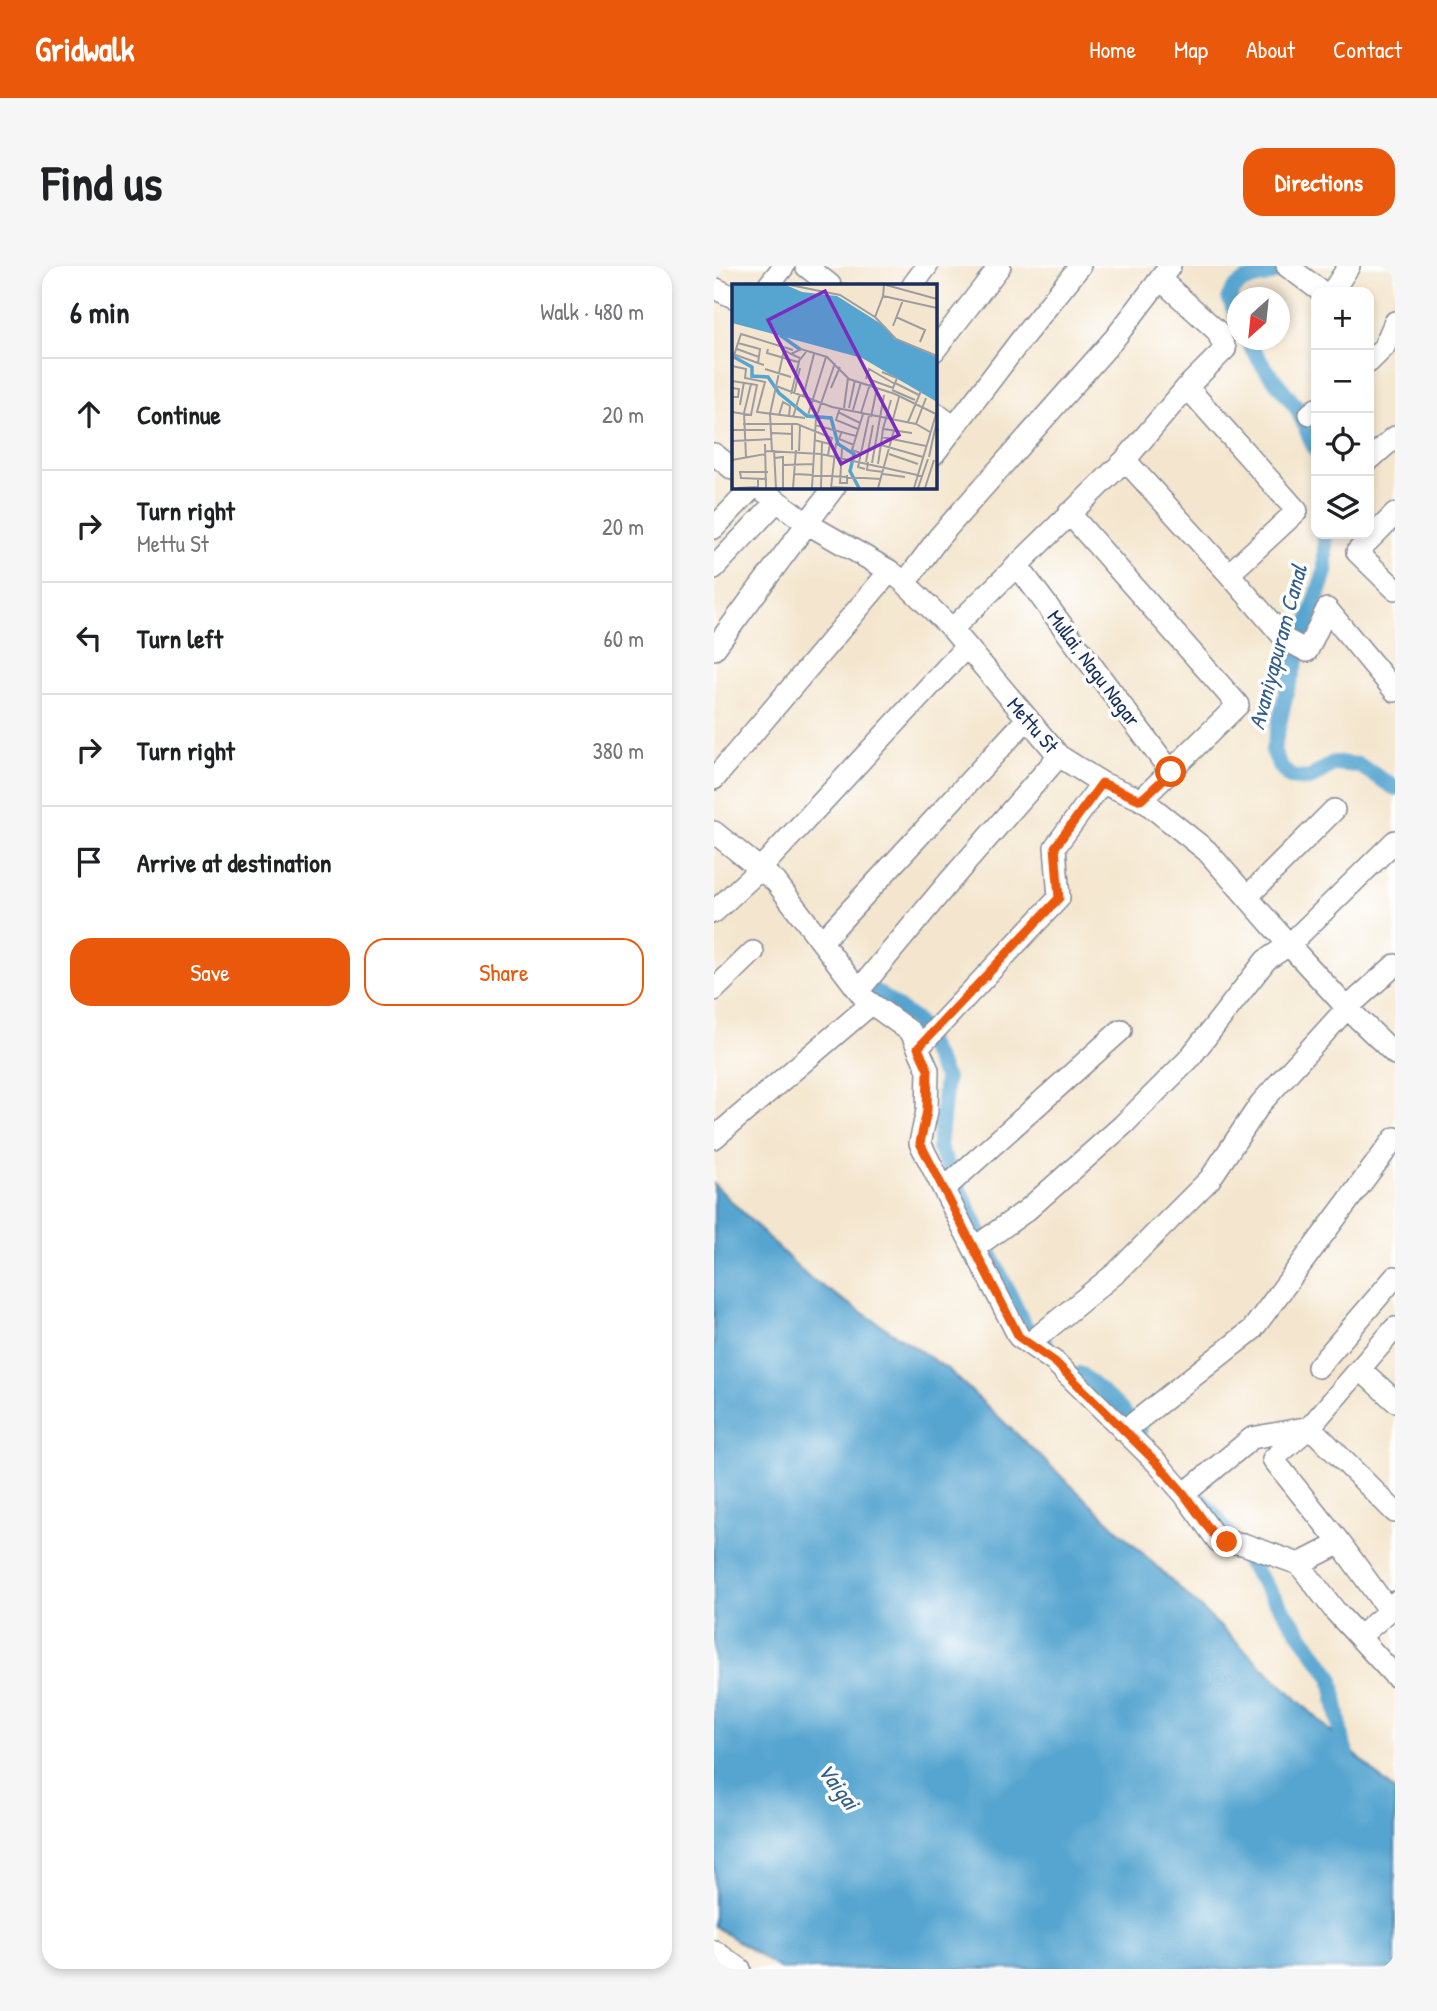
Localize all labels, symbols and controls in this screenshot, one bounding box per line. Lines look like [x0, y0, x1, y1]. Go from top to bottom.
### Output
text: Gridwalk [35, 27, 135, 71]
text: Home [1089, 33, 1136, 65]
text: Map [1174, 33, 1208, 65]
text: About [1246, 33, 1295, 65]
text: Contact [1333, 33, 1402, 65]
button: Directions [1243, 148, 1395, 216]
text: Find us [42, 149, 162, 215]
inset map [732, 284, 936, 488]
north arrow [1227, 287, 1290, 350]
map controls [1311, 287, 1374, 539]
button: + [1311, 287, 1374, 350]
text: 6 min [70, 292, 130, 332]
text: Walk · 480 m [540, 296, 644, 327]
button: − [1311, 350, 1374, 413]
icon: ahead [70, 395, 108, 433]
text: Continue [137, 397, 221, 432]
text: 20 m [602, 399, 644, 430]
button: locate [1311, 413, 1374, 476]
button: layers [1311, 476, 1374, 539]
text: Turn right [137, 493, 235, 528]
icon: right [70, 507, 108, 545]
text: 20 m [602, 511, 644, 542]
text: Mettu St [137, 528, 209, 559]
water label: Avaniyapuram Canal [1240, 561, 1315, 733]
street label: Mullai, Nagu Nagar [1041, 604, 1147, 732]
icon: left [70, 619, 108, 657]
text: Turn left [137, 621, 223, 656]
text: 60 m [604, 623, 644, 654]
street label: Mettu St [1001, 691, 1066, 760]
icon: right [70, 731, 108, 769]
text: Turn right [137, 733, 235, 768]
text: 380 m [593, 735, 644, 766]
route start [1155, 756, 1186, 787]
icon: arrive [70, 843, 108, 881]
text: Arrive at destination [137, 845, 332, 880]
button: Save [70, 938, 350, 1006]
button: Share [364, 938, 644, 1006]
route end [1211, 1526, 1242, 1557]
water label: Vaigai [810, 1756, 868, 1818]

